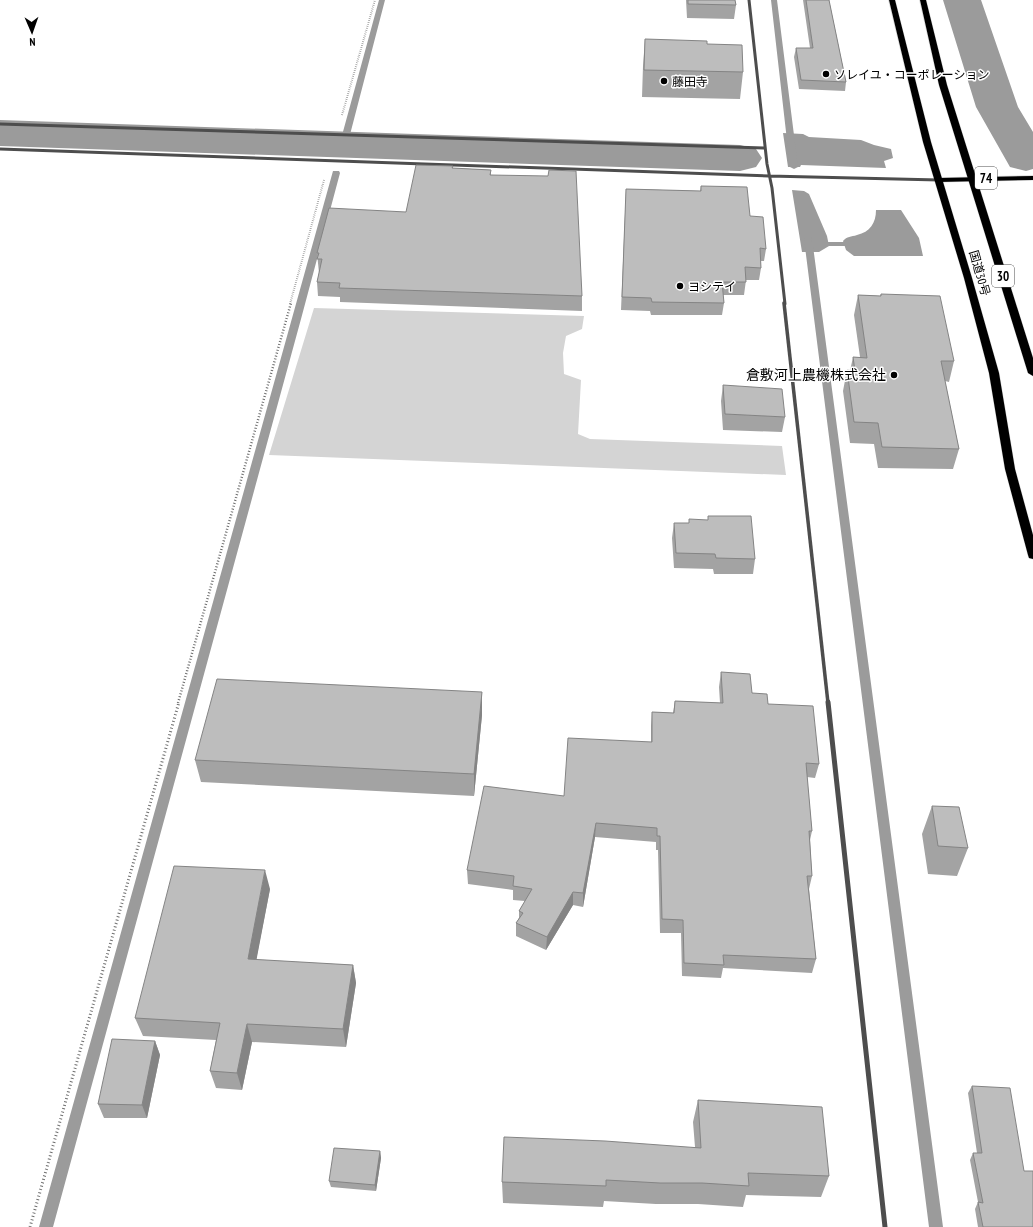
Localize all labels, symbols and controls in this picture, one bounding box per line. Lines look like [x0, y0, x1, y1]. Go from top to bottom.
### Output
north arrow [12, 12, 52, 52]
text: N [29, 35, 36, 49]
place label: ソレイユ・コーポレーション [834, 67, 990, 82]
marker: ソレイユ・コーポレーション [821, 69, 831, 79]
place label: 藤田寺 [672, 74, 708, 89]
marker: 藤田寺 [659, 76, 669, 86]
road number: 74 [975, 167, 997, 189]
street label: 国道30号 [966, 248, 994, 298]
road number: 30 [992, 265, 1014, 287]
place label: ヨシテイ [688, 279, 736, 294]
marker: ヨシテイ [675, 281, 685, 291]
place label: 倉敷河上農機株式会社 [746, 366, 886, 384]
marker: 倉敷河上農機株式会社 [889, 370, 899, 380]

